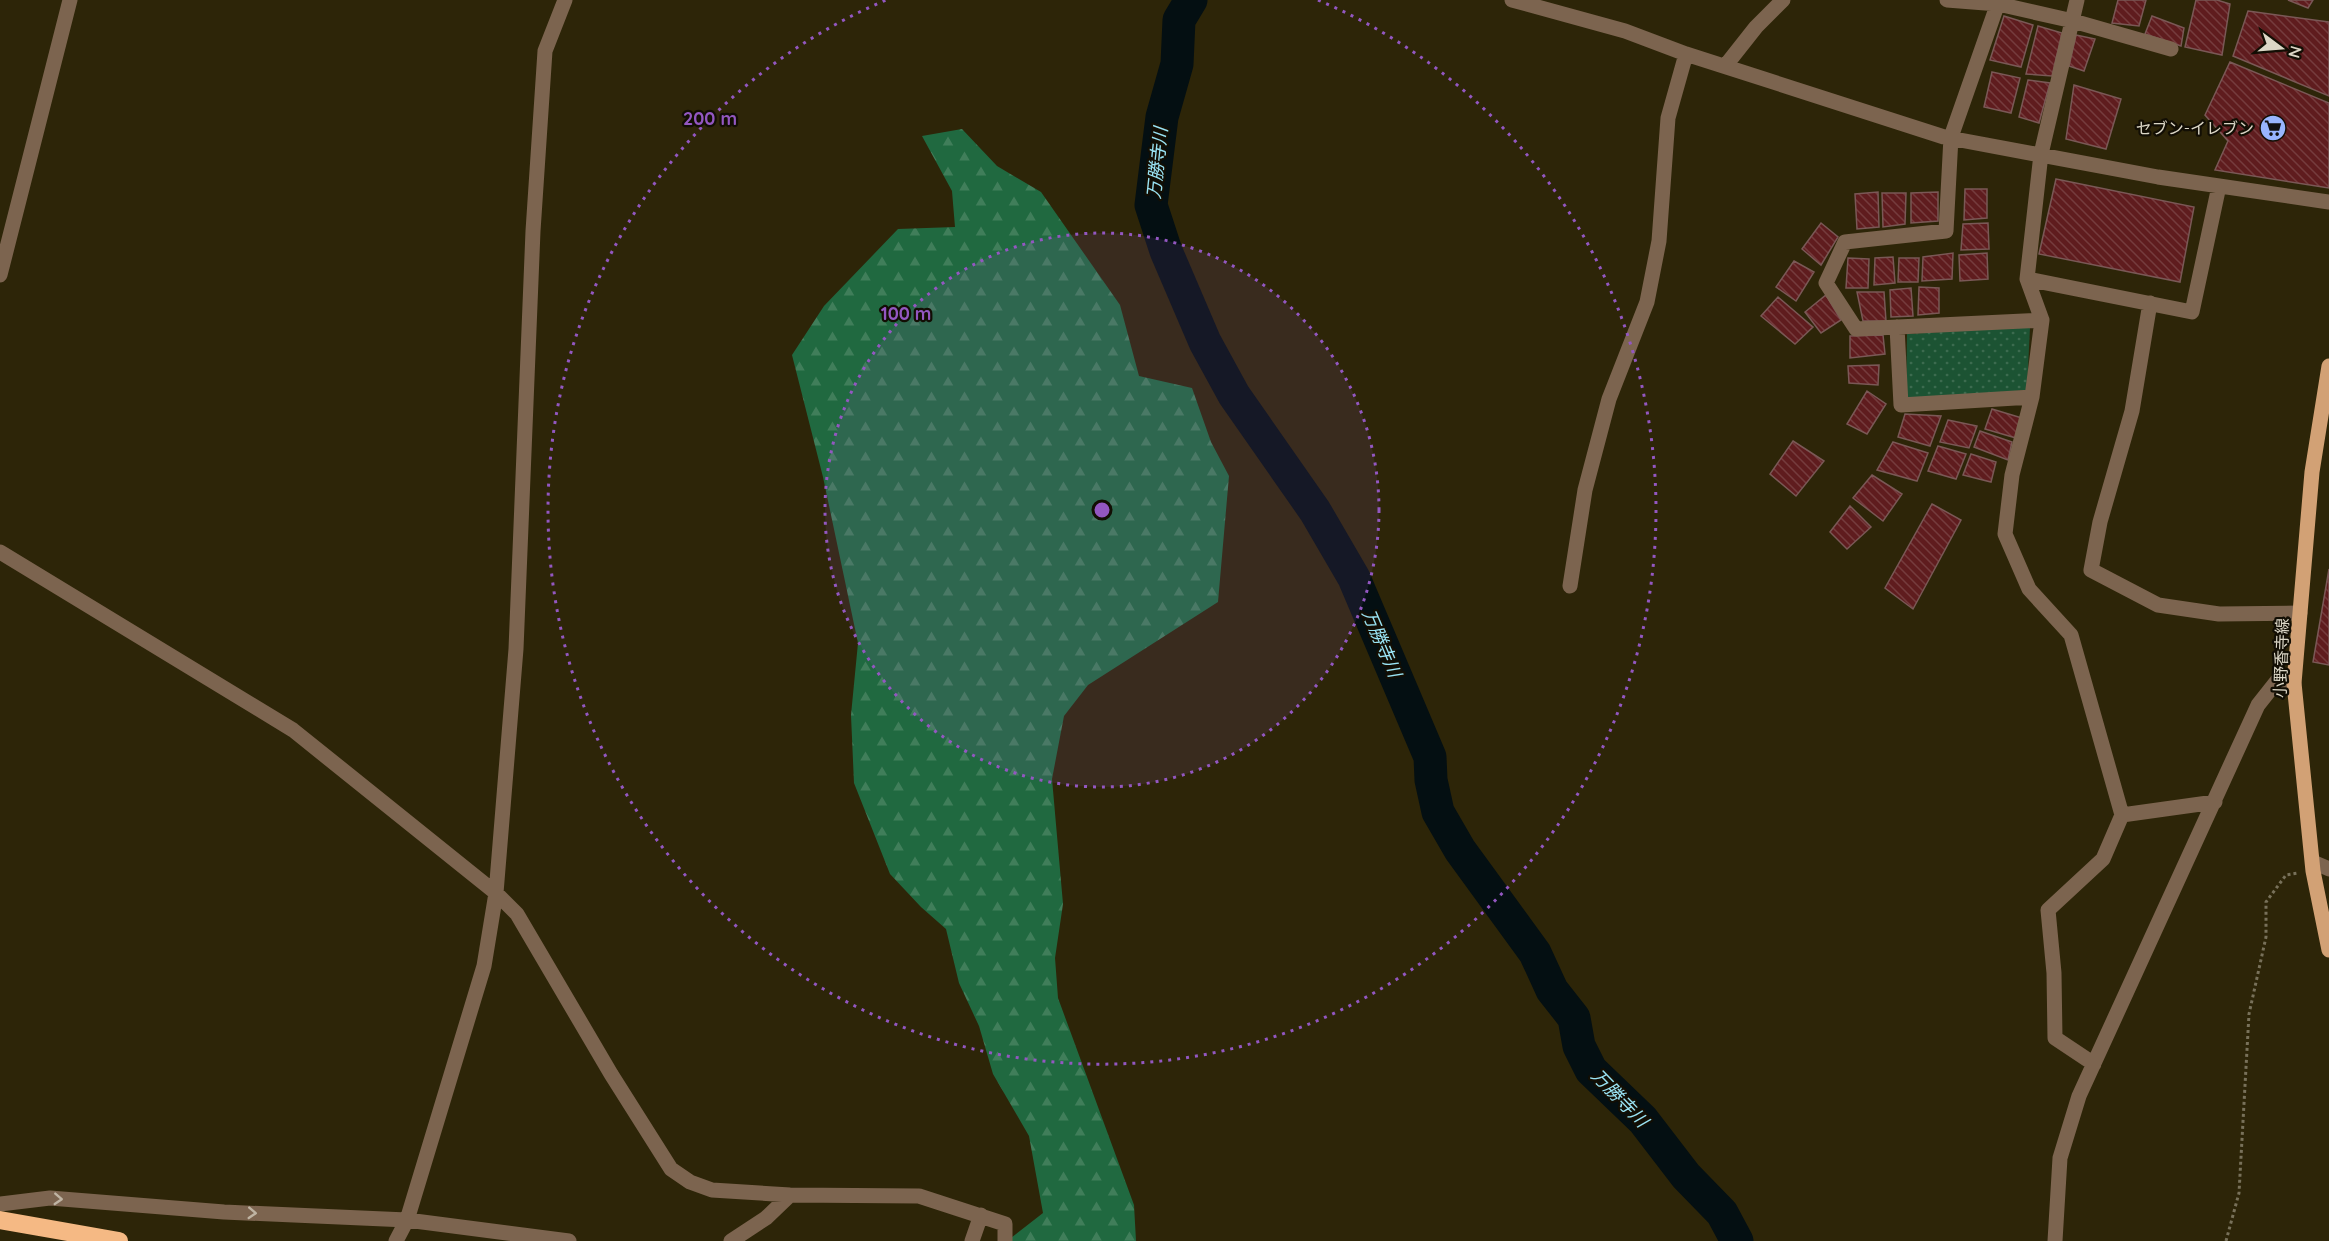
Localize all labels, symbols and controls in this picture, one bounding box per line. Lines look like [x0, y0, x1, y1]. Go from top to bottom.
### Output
north arrow [2251, 18, 2311, 78]
text: N [2284, 44, 2307, 61]
text: 200 m [683, 107, 737, 130]
supermarket icon: セブン-イレブン [2258, 113, 2288, 143]
place label: セブン-イレブン [2136, 118, 2254, 138]
water label: 万勝寺川 [1142, 124, 1172, 200]
text: 100 m [881, 302, 931, 325]
centre of rings [1092, 500, 1112, 520]
water label: 万勝寺川 [1357, 605, 1407, 682]
street label: 小野香寺線 [2270, 618, 2292, 698]
water label: 万勝寺川 [1587, 1064, 1655, 1133]
one-way arrow [54, 1192, 63, 1205]
one-way arrow [248, 1207, 257, 1220]

